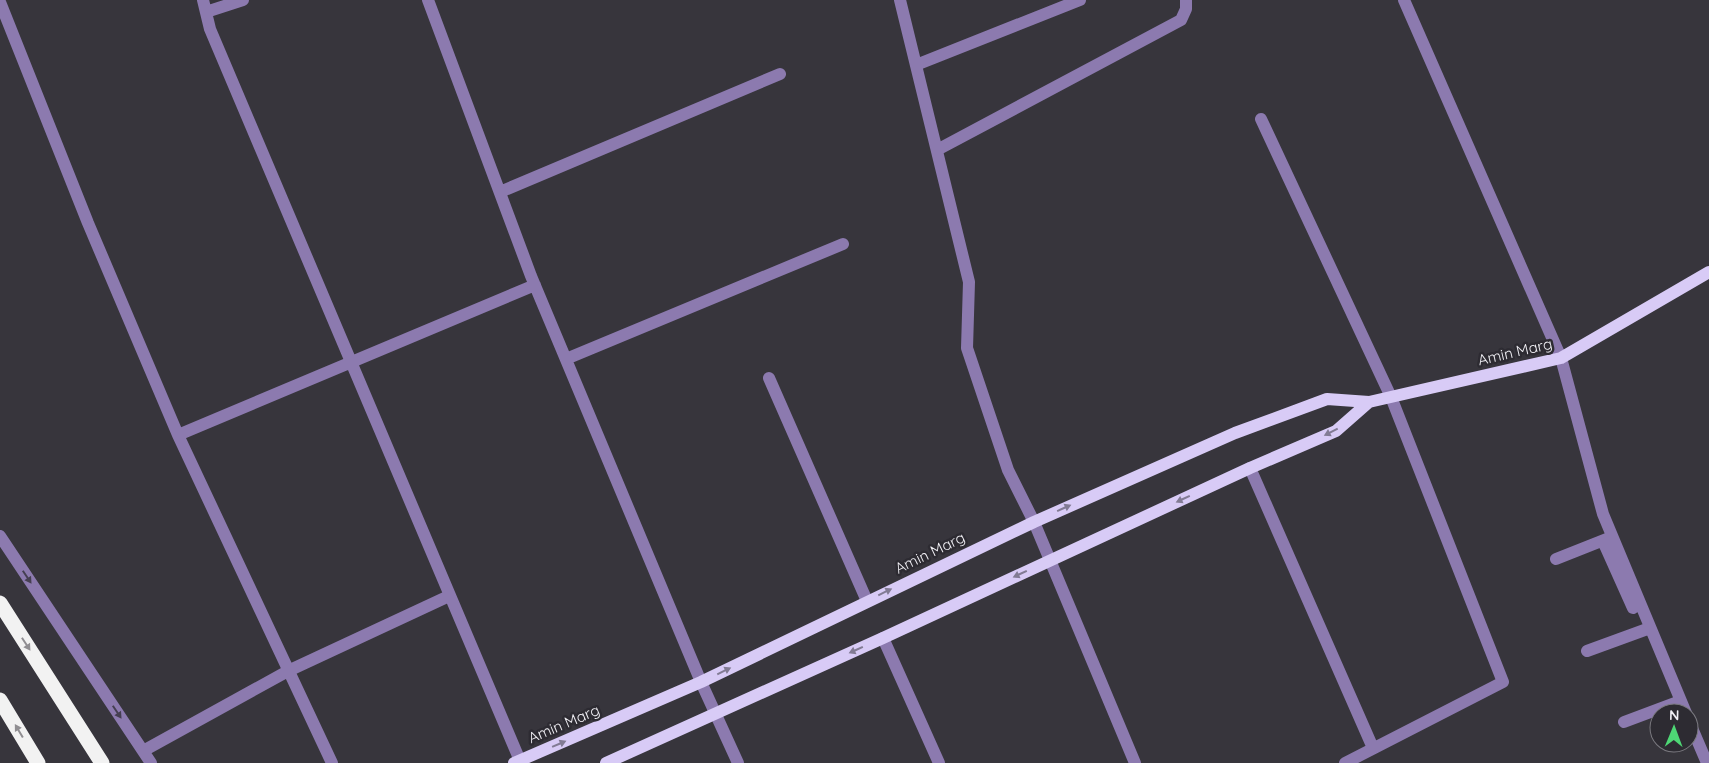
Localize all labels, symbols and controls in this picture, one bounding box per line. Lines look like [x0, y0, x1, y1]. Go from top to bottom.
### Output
street label: Amin Marg [1476, 334, 1554, 369]
one-way arrow [1324, 428, 1339, 437]
one-way arrow [1176, 495, 1190, 503]
one-way arrow [1057, 504, 1071, 512]
street label: Amin Marg [892, 527, 968, 578]
one-way arrow [22, 570, 32, 583]
one-way arrow [1012, 570, 1027, 578]
one-way arrow [878, 588, 892, 596]
one-way arrow [21, 638, 31, 651]
one-way arrow [849, 647, 863, 655]
one-way arrow [716, 667, 731, 675]
street label: Amin Marg [525, 700, 602, 747]
north arrow [1649, 703, 1699, 753]
one-way arrow [112, 705, 122, 719]
text: N [1669, 706, 1680, 724]
one-way arrow [15, 725, 24, 738]
one-way arrow [552, 739, 566, 747]

